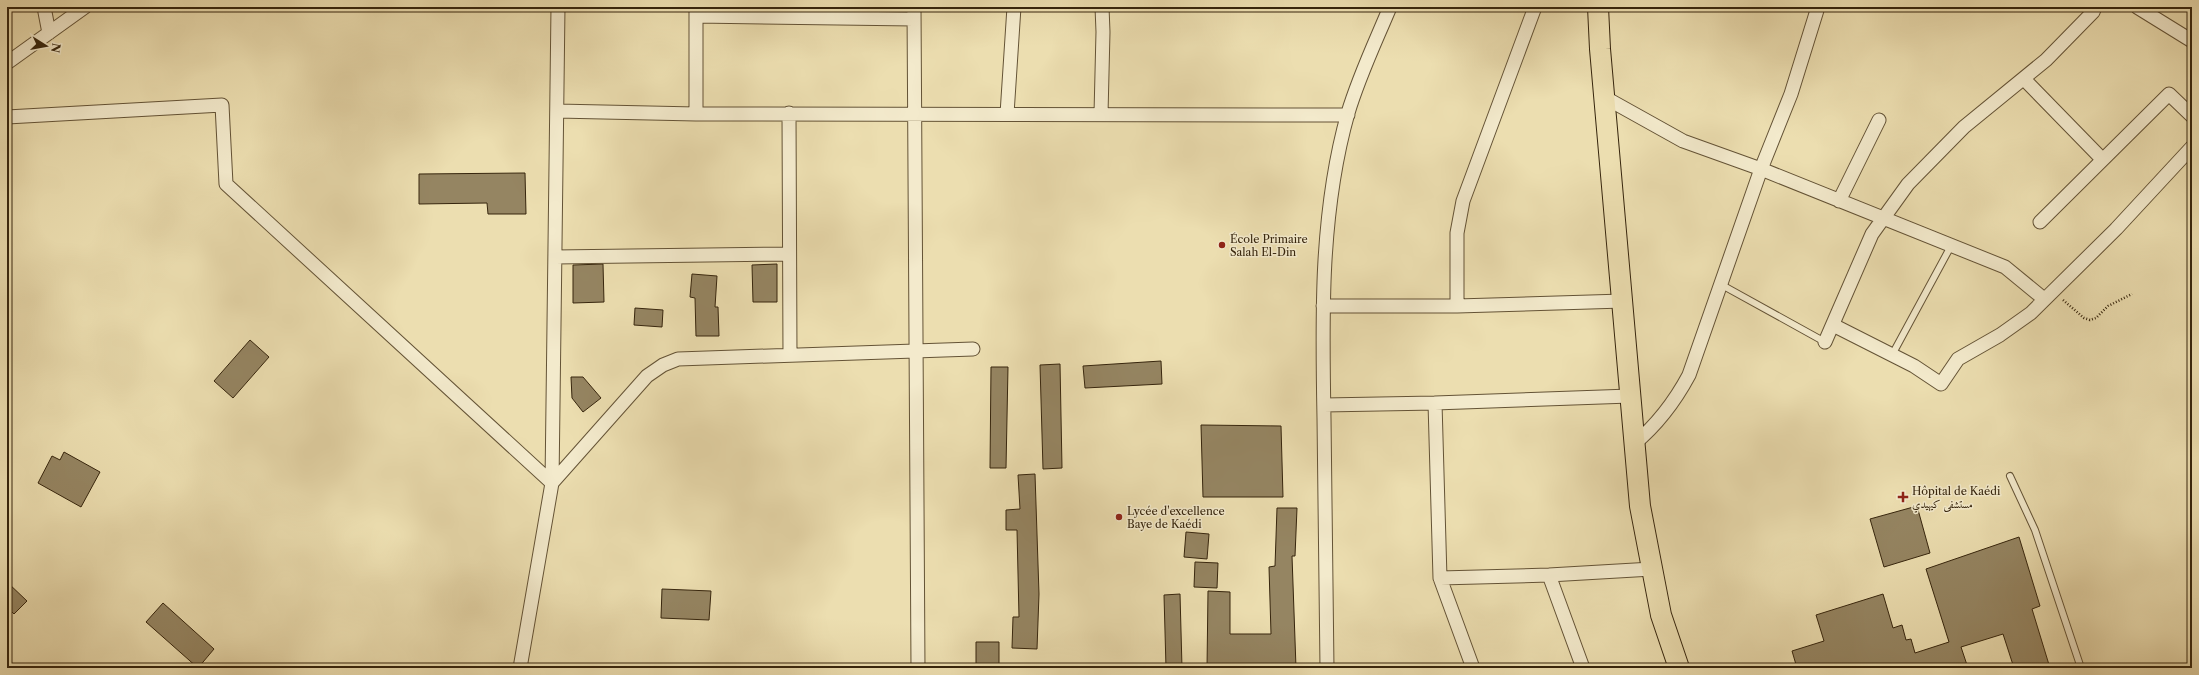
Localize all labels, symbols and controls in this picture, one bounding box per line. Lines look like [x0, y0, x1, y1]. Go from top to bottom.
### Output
north arrow [26, 26, 66, 66]
text: N [48, 42, 64, 54]
place label: École Primaire Salah El-Din [1230, 232, 1308, 259]
marker: École Primaire Salah El-Din [1217, 240, 1227, 250]
place label: Hôpital de Kaédi مستشفى كيهيدي [1912, 484, 2001, 513]
marker: Hôpital de Kaédi مستشفى كيهيدي [1897, 491, 1909, 503]
place label: Lycée d'excellence Baye de Kaédi [1127, 504, 1225, 531]
marker: Lycée d'excellence Baye de Kaédi [1114, 512, 1124, 522]

